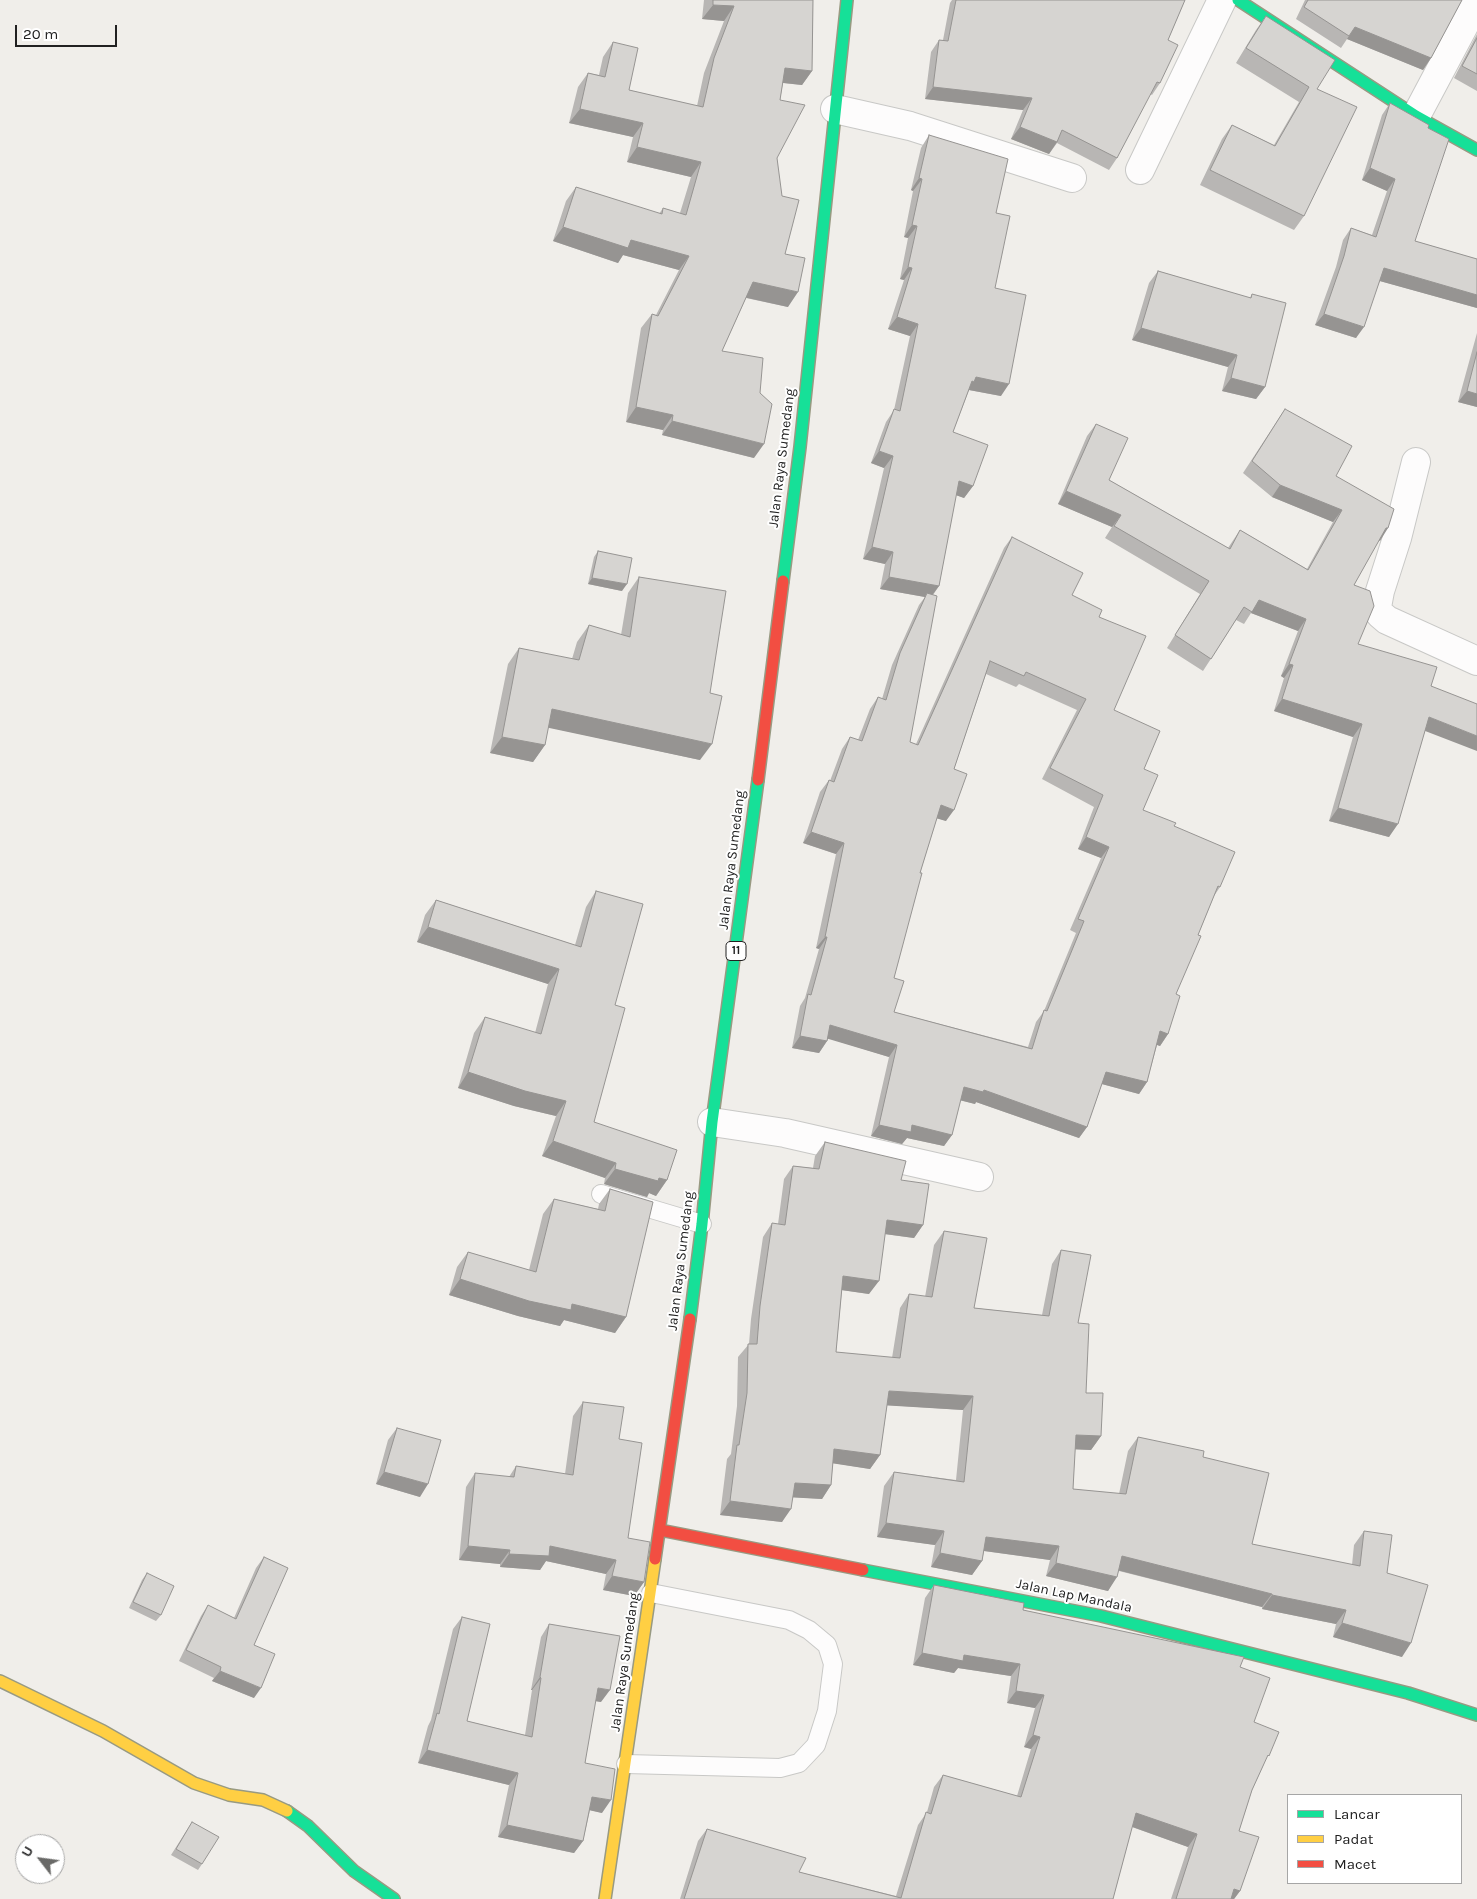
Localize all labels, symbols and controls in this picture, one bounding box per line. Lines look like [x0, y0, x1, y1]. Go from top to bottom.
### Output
scale bar [18, 15, 120, 47]
text: 20 m [23, 25, 58, 43]
street label: Jalan Raya Sumedang [765, 387, 799, 529]
street label: Jalan Raya Sumedang [715, 789, 749, 931]
road number: 11 [726, 941, 746, 960]
street label: Jalan Raya Sumedang [664, 1190, 698, 1332]
street label: Jalan Lap Mandala [1014, 1576, 1134, 1616]
street label: Jalan Raya Sumedang [607, 1591, 643, 1733]
legend [1287, 1794, 1462, 1884]
text: Lancar [1334, 1805, 1380, 1823]
text: Padat [1334, 1830, 1373, 1848]
north arrow [15, 1834, 65, 1884]
text: U [18, 1843, 37, 1860]
text: Macet [1334, 1855, 1376, 1873]

